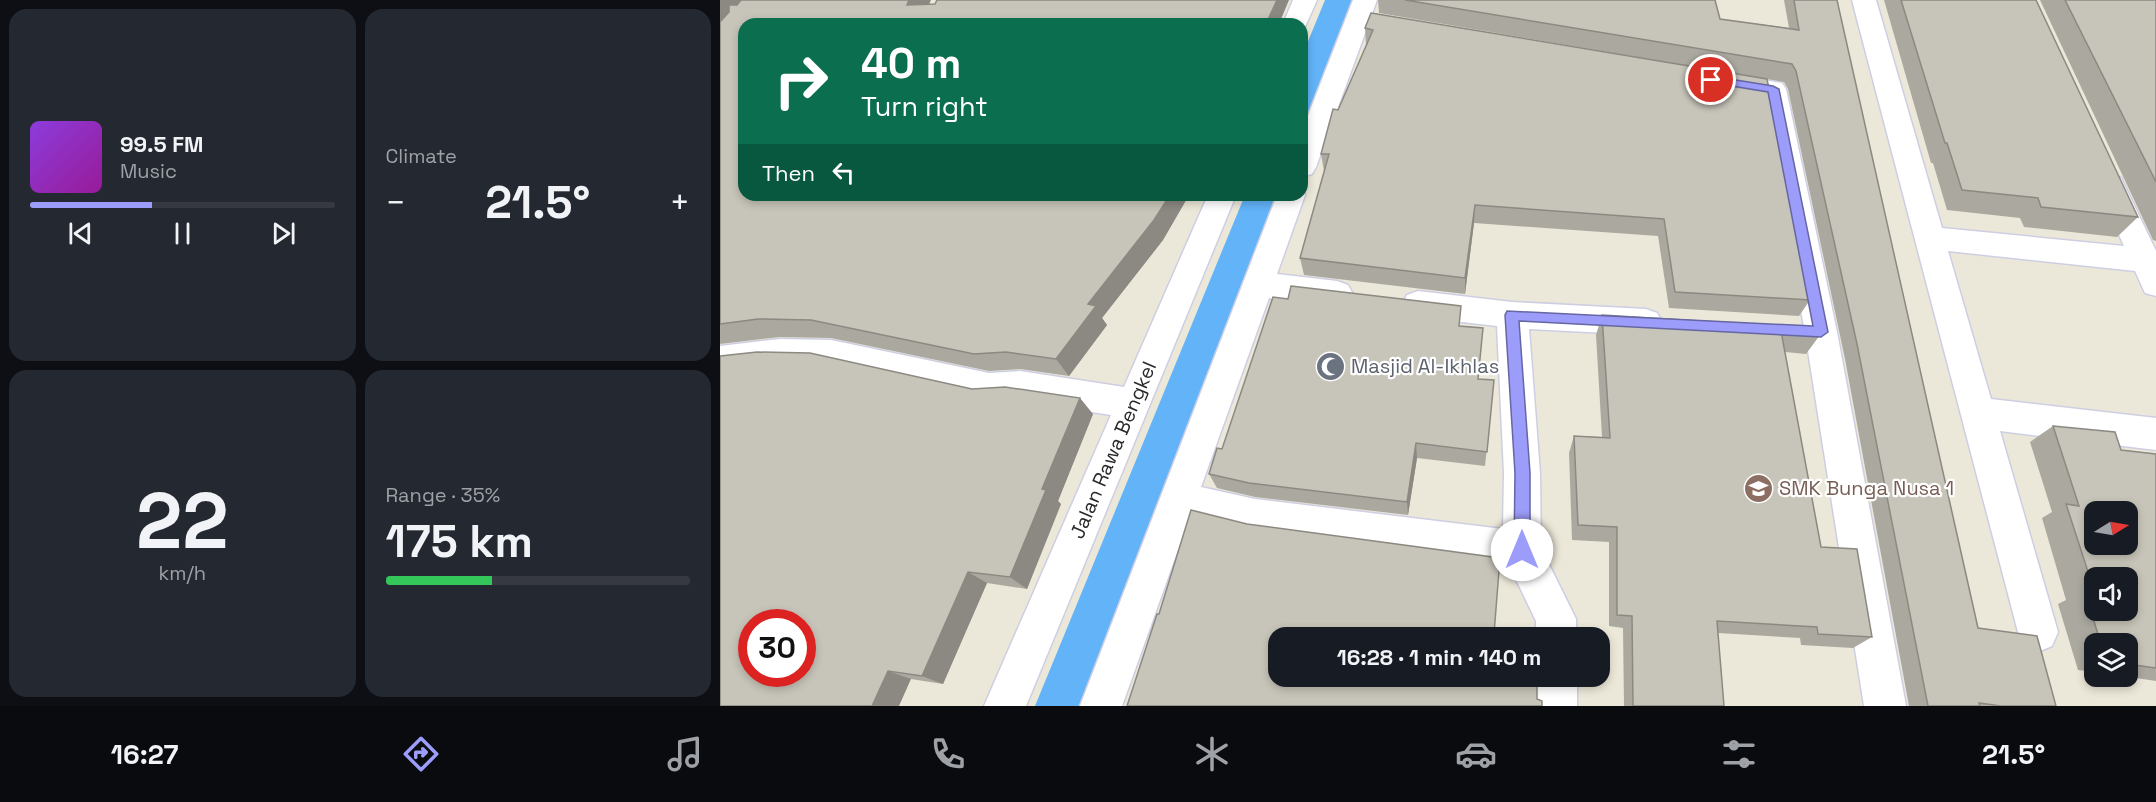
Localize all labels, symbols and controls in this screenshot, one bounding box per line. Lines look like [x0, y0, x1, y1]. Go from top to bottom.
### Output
text: 40 m [861, 37, 961, 90]
icon: right [762, 42, 840, 120]
pin [1685, 54, 1736, 105]
icon: arrive [1694, 63, 1727, 96]
text: Turn right [861, 89, 988, 124]
text: 99.5 FM [120, 130, 203, 158]
text: Climate [386, 143, 457, 169]
icon: left [827, 156, 860, 189]
text: Music [120, 158, 177, 184]
text: Then [762, 159, 815, 187]
text: 21.5° [485, 174, 590, 231]
text: − [386, 182, 406, 224]
text: + [670, 182, 690, 224]
icon: previous [64, 217, 97, 250]
icon: pause [166, 217, 199, 250]
icon: next [267, 217, 300, 250]
mosque icon: Masjid Al-Ikhlas [1314, 350, 1346, 382]
place label: Masjid Al-Ikhlas [1351, 353, 1499, 379]
street label: Jalan Rawa Bengkel [1064, 357, 1162, 543]
text: 22 [136, 471, 229, 571]
school or university icon: SMK Bunga Nusa 1 [1742, 472, 1774, 504]
place label: SMK Bunga Nusa 1 [1779, 475, 1954, 501]
text: Range · 35% [386, 482, 500, 508]
north arrow [2084, 501, 2138, 555]
map controls [2084, 501, 2138, 687]
text: 175 km [386, 513, 533, 570]
position arrow [1490, 518, 1554, 582]
text: km/h [158, 560, 206, 586]
button: sound [2084, 567, 2138, 621]
speed limit sign: 30 [738, 609, 816, 687]
button: layers [2084, 633, 2138, 687]
text: 16:28 · 1 min · 140 m [1337, 643, 1541, 671]
icon: directions [400, 733, 442, 775]
icon: music [664, 733, 706, 775]
icon: phone [927, 733, 969, 775]
icon: climate [1191, 733, 1233, 775]
icon: car [1455, 733, 1497, 775]
icon: filters [1718, 733, 1760, 775]
text: 16:27 [111, 737, 178, 772]
text: 21.5° [1982, 737, 2045, 772]

